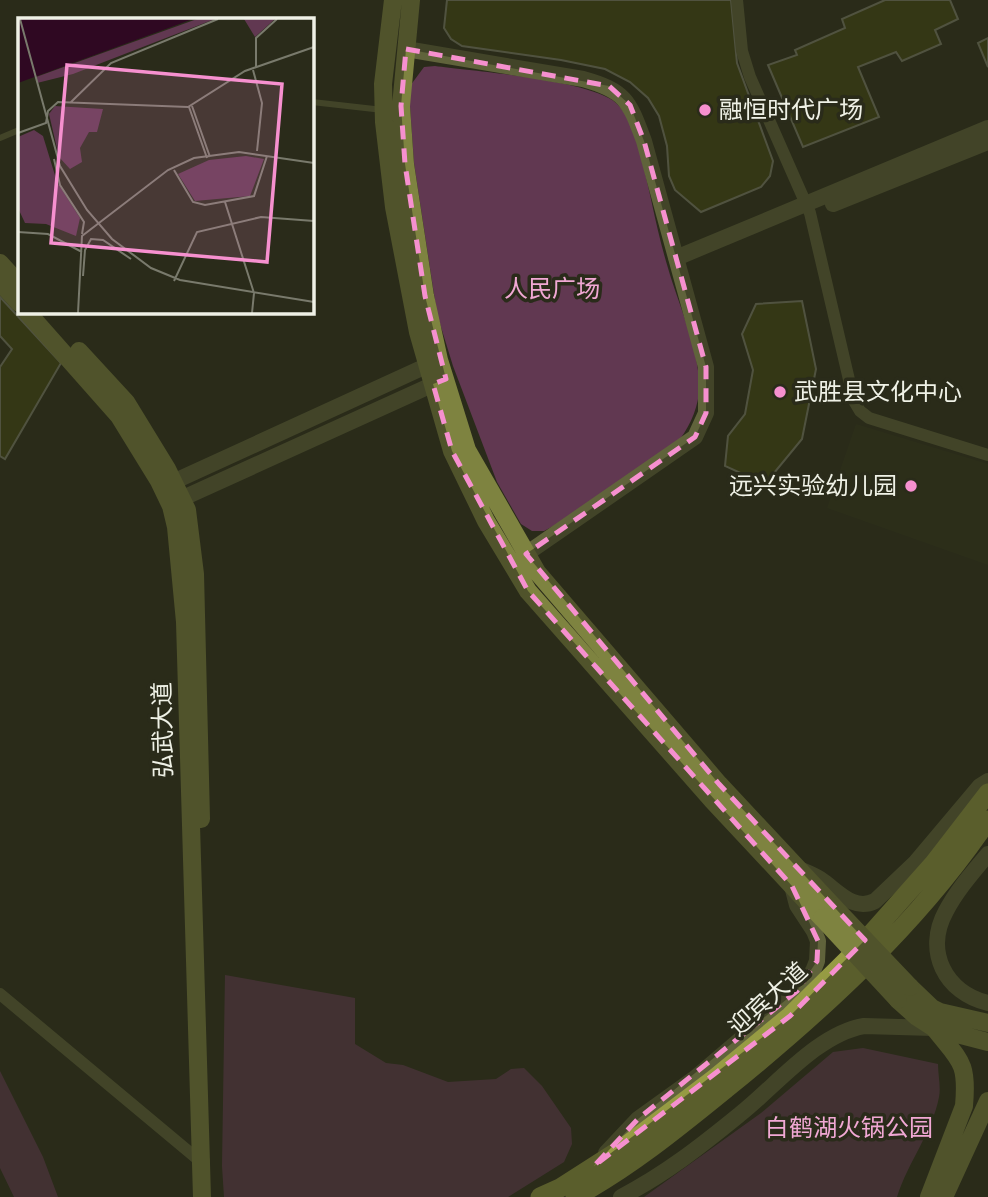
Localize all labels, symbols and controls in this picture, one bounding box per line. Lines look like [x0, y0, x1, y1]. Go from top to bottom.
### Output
inset map [18, 18, 313, 313]
place label: 融恒时代广场 [719, 96, 863, 123]
marker: 融恒时代广场 [697, 102, 713, 118]
park label: 人民广场 [504, 275, 600, 302]
place label: 武胜县文化中心 [794, 378, 962, 405]
marker: 武胜县文化中心 [772, 384, 788, 400]
place label: 远兴实验幼儿园 [729, 472, 897, 499]
marker: 远兴实验幼儿园 [903, 478, 919, 494]
street label: 弘武大道 [148, 682, 177, 778]
street label: 迎宾大道 [723, 956, 812, 1041]
park label: 白鹤湖火锅公园 [765, 1114, 933, 1141]

